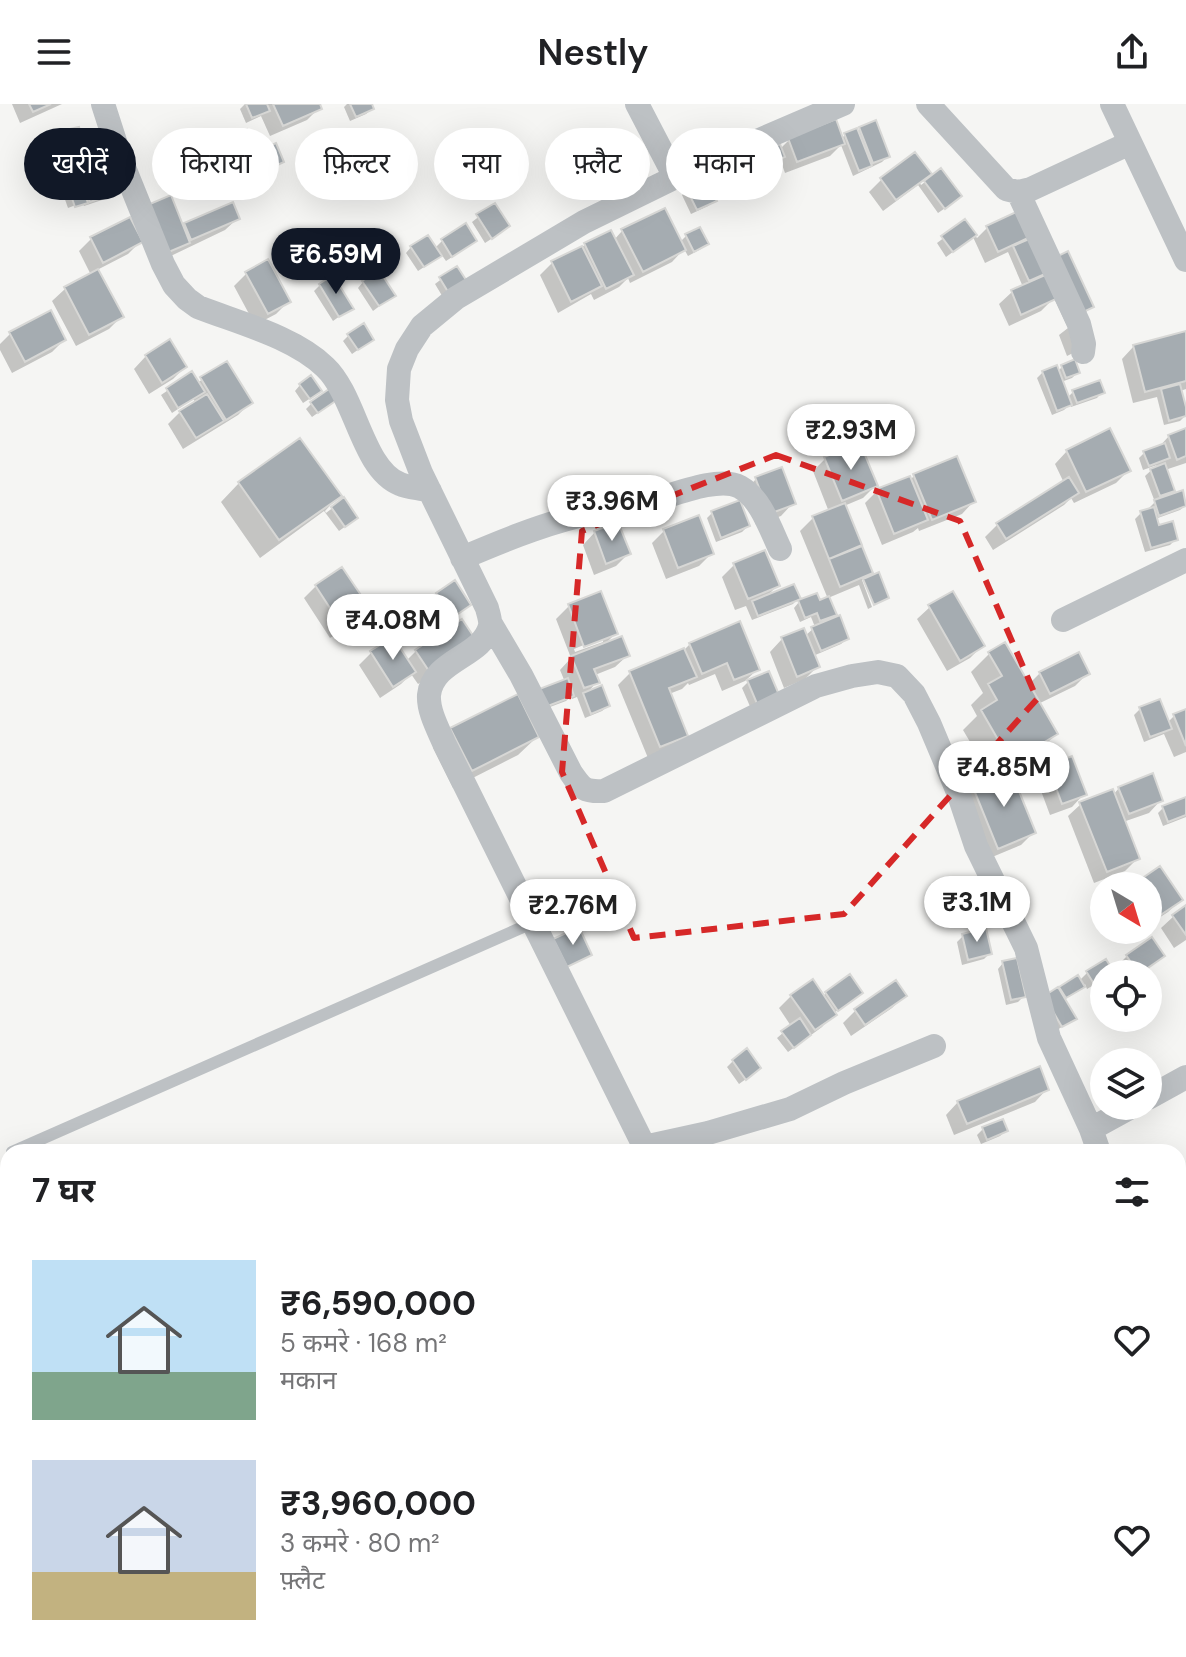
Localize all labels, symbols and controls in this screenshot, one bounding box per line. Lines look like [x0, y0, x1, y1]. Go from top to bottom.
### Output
text: Nestly [538, 29, 648, 76]
icon: menu [32, 30, 76, 74]
icon: share [1110, 30, 1154, 74]
chip: खरीदें [24, 128, 136, 200]
chip: किराया [152, 128, 279, 200]
chip: फ़िल्टर [295, 128, 418, 200]
chip: नया [434, 128, 529, 200]
chip: फ़्लैट [545, 128, 650, 200]
chip: मकान [666, 128, 783, 200]
pin: ₹6.59M [271, 228, 401, 296]
text: ₹6.59M [289, 237, 383, 271]
pin: ₹2.93M [786, 404, 916, 472]
text: ₹2.93M [805, 413, 897, 447]
pin: ₹3.96M [547, 475, 677, 543]
text: ₹3.96M [565, 484, 659, 518]
pin: ₹4.08M [328, 594, 458, 662]
text: ₹4.08M [345, 603, 441, 637]
pin: ₹4.85M [939, 741, 1069, 809]
text: ₹4.85M [956, 750, 1052, 784]
north arrow [1090, 872, 1162, 944]
map controls [1090, 872, 1162, 1120]
pin: ₹3.1M [921, 876, 1033, 944]
pin: ₹2.76M [508, 879, 638, 947]
text: ₹3.1M [942, 885, 1012, 919]
text: ₹2.76M [528, 888, 618, 922]
button: locate [1090, 960, 1162, 1032]
button: layers [1090, 1048, 1162, 1120]
text: 7 घर [32, 1168, 95, 1213]
icon: filters [1110, 1170, 1154, 1214]
text: ₹6,590,000 [280, 1281, 476, 1326]
icon: home [96, 1292, 192, 1388]
icon: heart [1110, 1318, 1154, 1362]
text: 5 कमरे · 168 m² [280, 1326, 447, 1360]
text: मकान [280, 1363, 337, 1397]
text: ₹3,960,000 [280, 1481, 476, 1526]
icon: home [96, 1492, 192, 1588]
icon: heart [1110, 1518, 1154, 1562]
text: 3 कमरे · 80 m² [280, 1526, 440, 1560]
text: फ़्लैट [280, 1563, 325, 1597]

